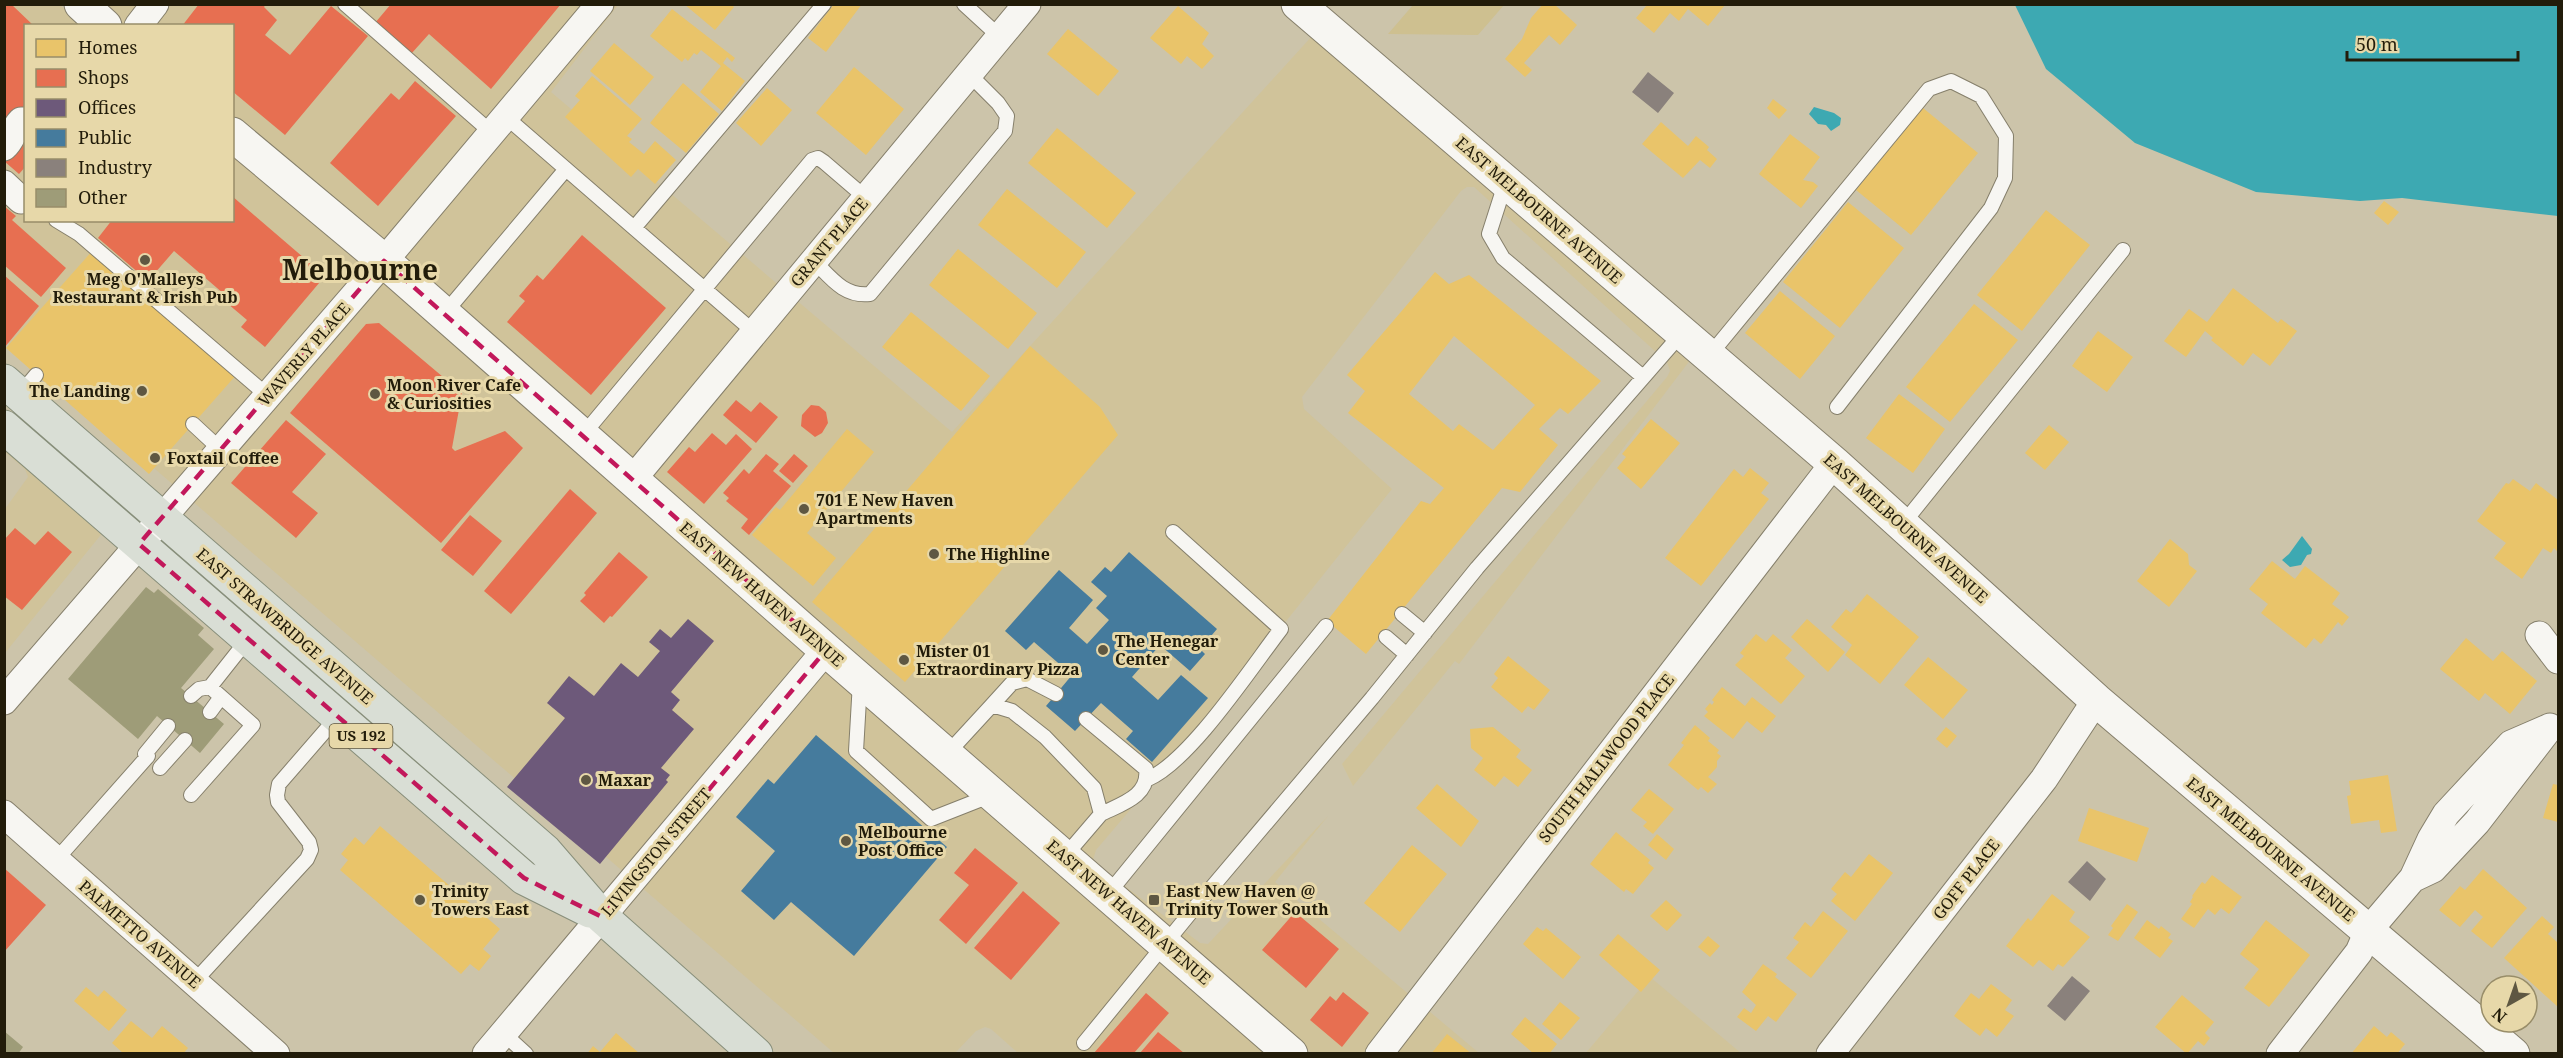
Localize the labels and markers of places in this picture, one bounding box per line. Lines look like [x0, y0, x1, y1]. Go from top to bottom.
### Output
marker: Meg O'Malleys Restaurant & Irish Pub [138, 253, 152, 267]
place label: Meg O'Malleys Restaurant & Irish Pub [52, 268, 238, 308]
place label: Moon River Cafe & Curiosities [387, 374, 521, 414]
place label: The Landing [29, 380, 130, 402]
marker: The Landing [135, 384, 149, 398]
marker: Moon River Cafe & Curiosities [368, 387, 382, 401]
place label: Foxtail Coffee [167, 447, 279, 469]
marker: Foxtail Coffee [148, 451, 162, 465]
place label: 701 E New Haven Apartments [816, 489, 954, 529]
marker: 701 E New Haven Apartments [797, 502, 811, 516]
place label: The Highline [946, 543, 1050, 565]
marker: The Highline [927, 547, 941, 561]
place label: The Henegar Center [1115, 630, 1219, 670]
place label: Mister 01 Extraordinary Pizza [916, 640, 1080, 680]
marker: The Henegar Center [1096, 643, 1110, 657]
marker: Mister 01 Extraordinary Pizza [897, 653, 911, 667]
place label: Maxar [598, 769, 652, 791]
marker: Maxar [579, 773, 593, 787]
place label: Melbourne Post Office [858, 821, 947, 861]
marker: Melbourne Post Office [839, 834, 853, 848]
place label: Trinity Towers East [432, 880, 529, 920]
place label: East New Haven @ Trinity Tower South [1166, 880, 1329, 920]
marker: Trinity Towers East [413, 893, 427, 907]
marker: East New Haven @ Trinity Tower South [1147, 893, 1161, 907]

